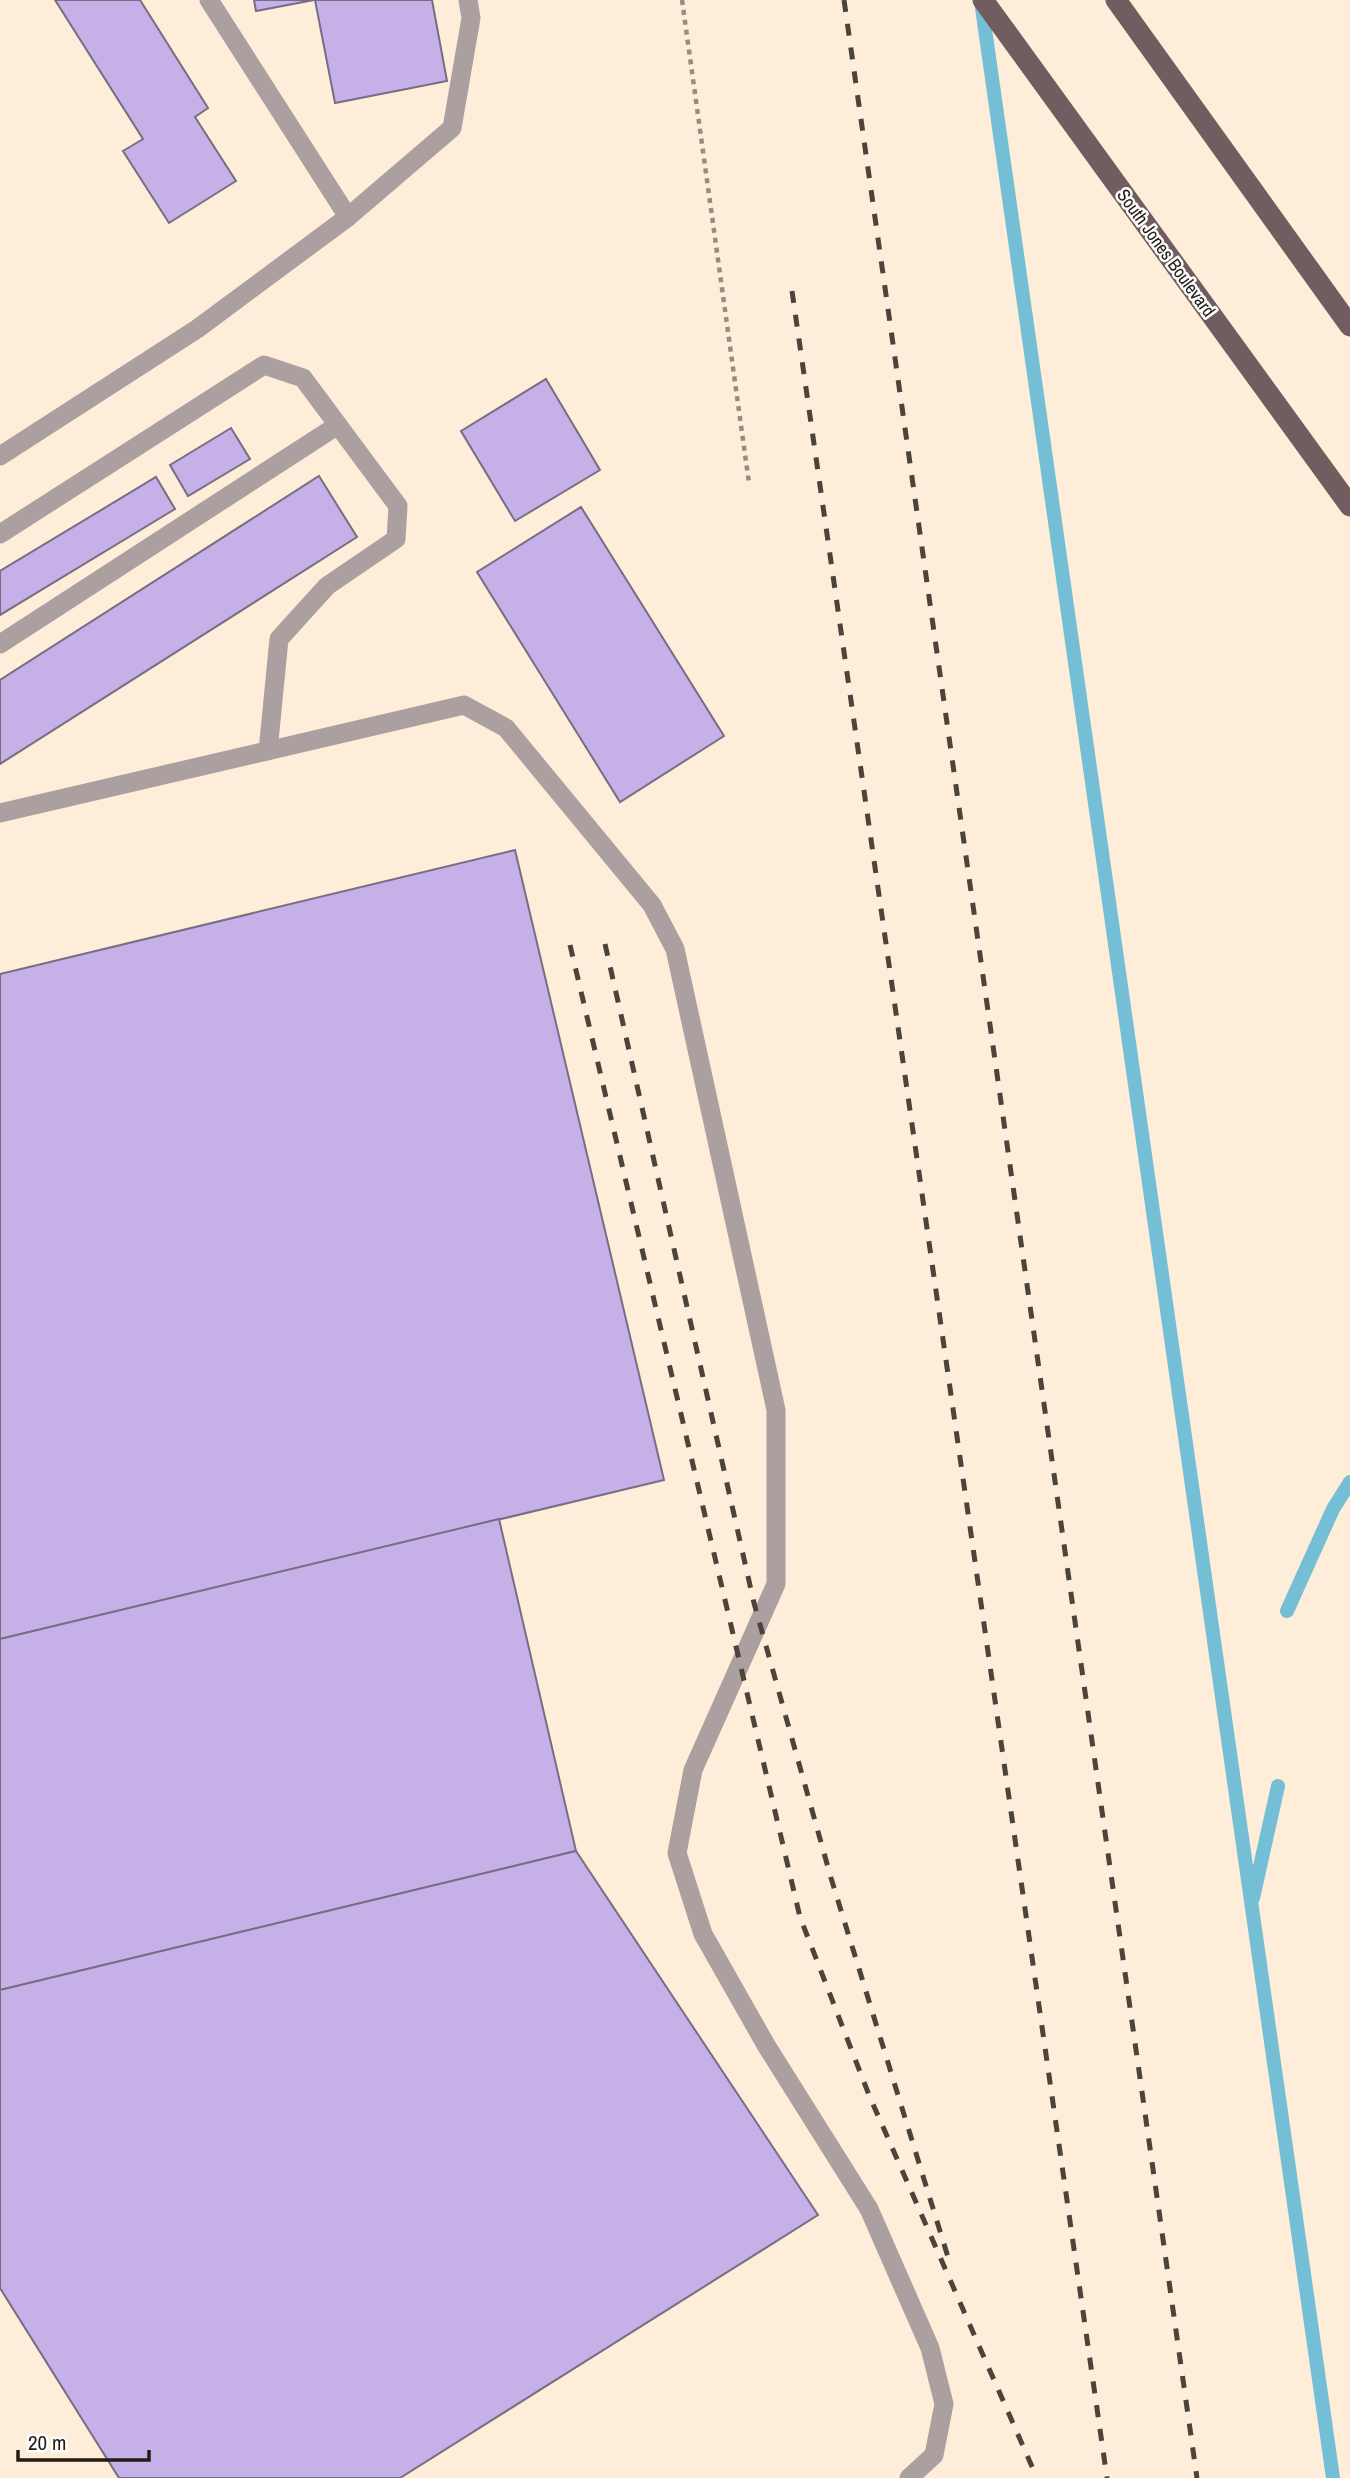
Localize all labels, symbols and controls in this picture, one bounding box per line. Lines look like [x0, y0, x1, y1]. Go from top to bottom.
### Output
street label: South Jones Boulevard [1111, 184, 1221, 322]
scale bar [18, 2418, 149, 2462]
text: 20 m [28, 2428, 66, 2457]

